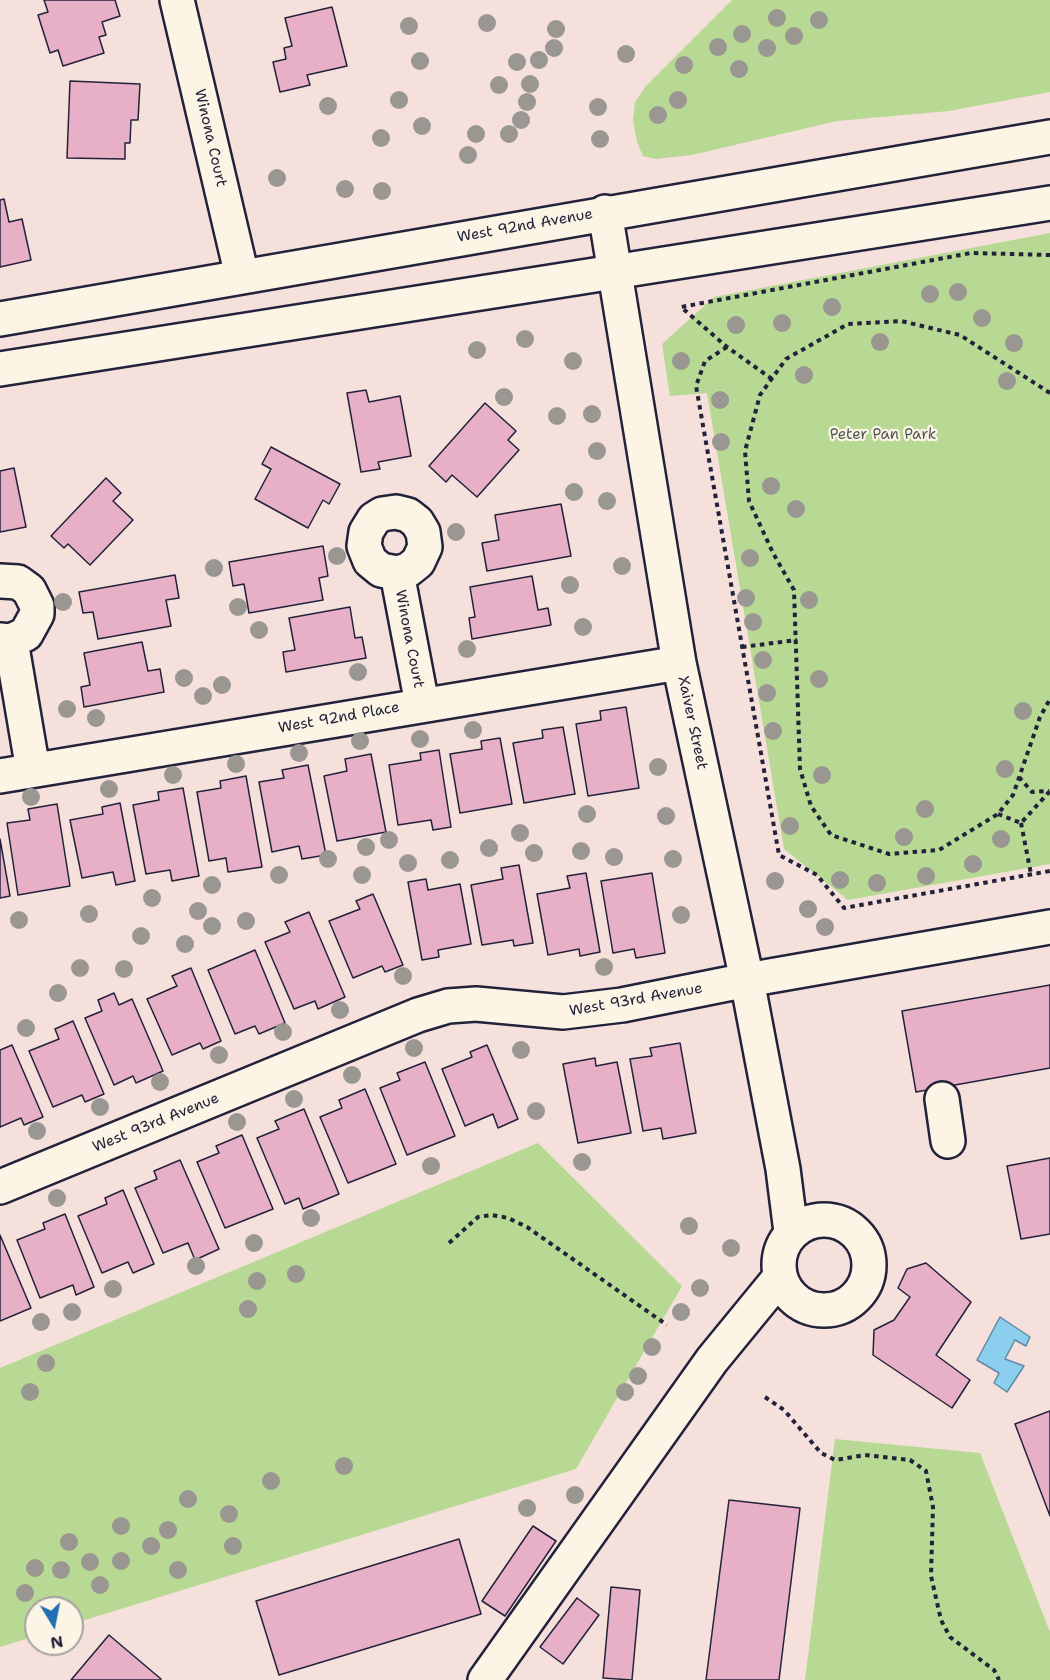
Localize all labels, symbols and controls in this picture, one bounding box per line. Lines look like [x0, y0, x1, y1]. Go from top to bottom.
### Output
street label: Winona Court [190, 87, 230, 189]
street label: West 92nd Avenue [456, 205, 594, 247]
park label: Peter Pan Park [830, 426, 936, 444]
street label: Winona Court [391, 588, 427, 690]
street label: Xaiver Street [673, 675, 711, 771]
street label: West 92nd Place [277, 698, 401, 738]
street label: West 93rd Avenue [568, 979, 704, 1021]
street label: West 93rd Avenue [90, 1089, 222, 1157]
north arrow [24, 1596, 84, 1656]
text: N [49, 1631, 65, 1654]

